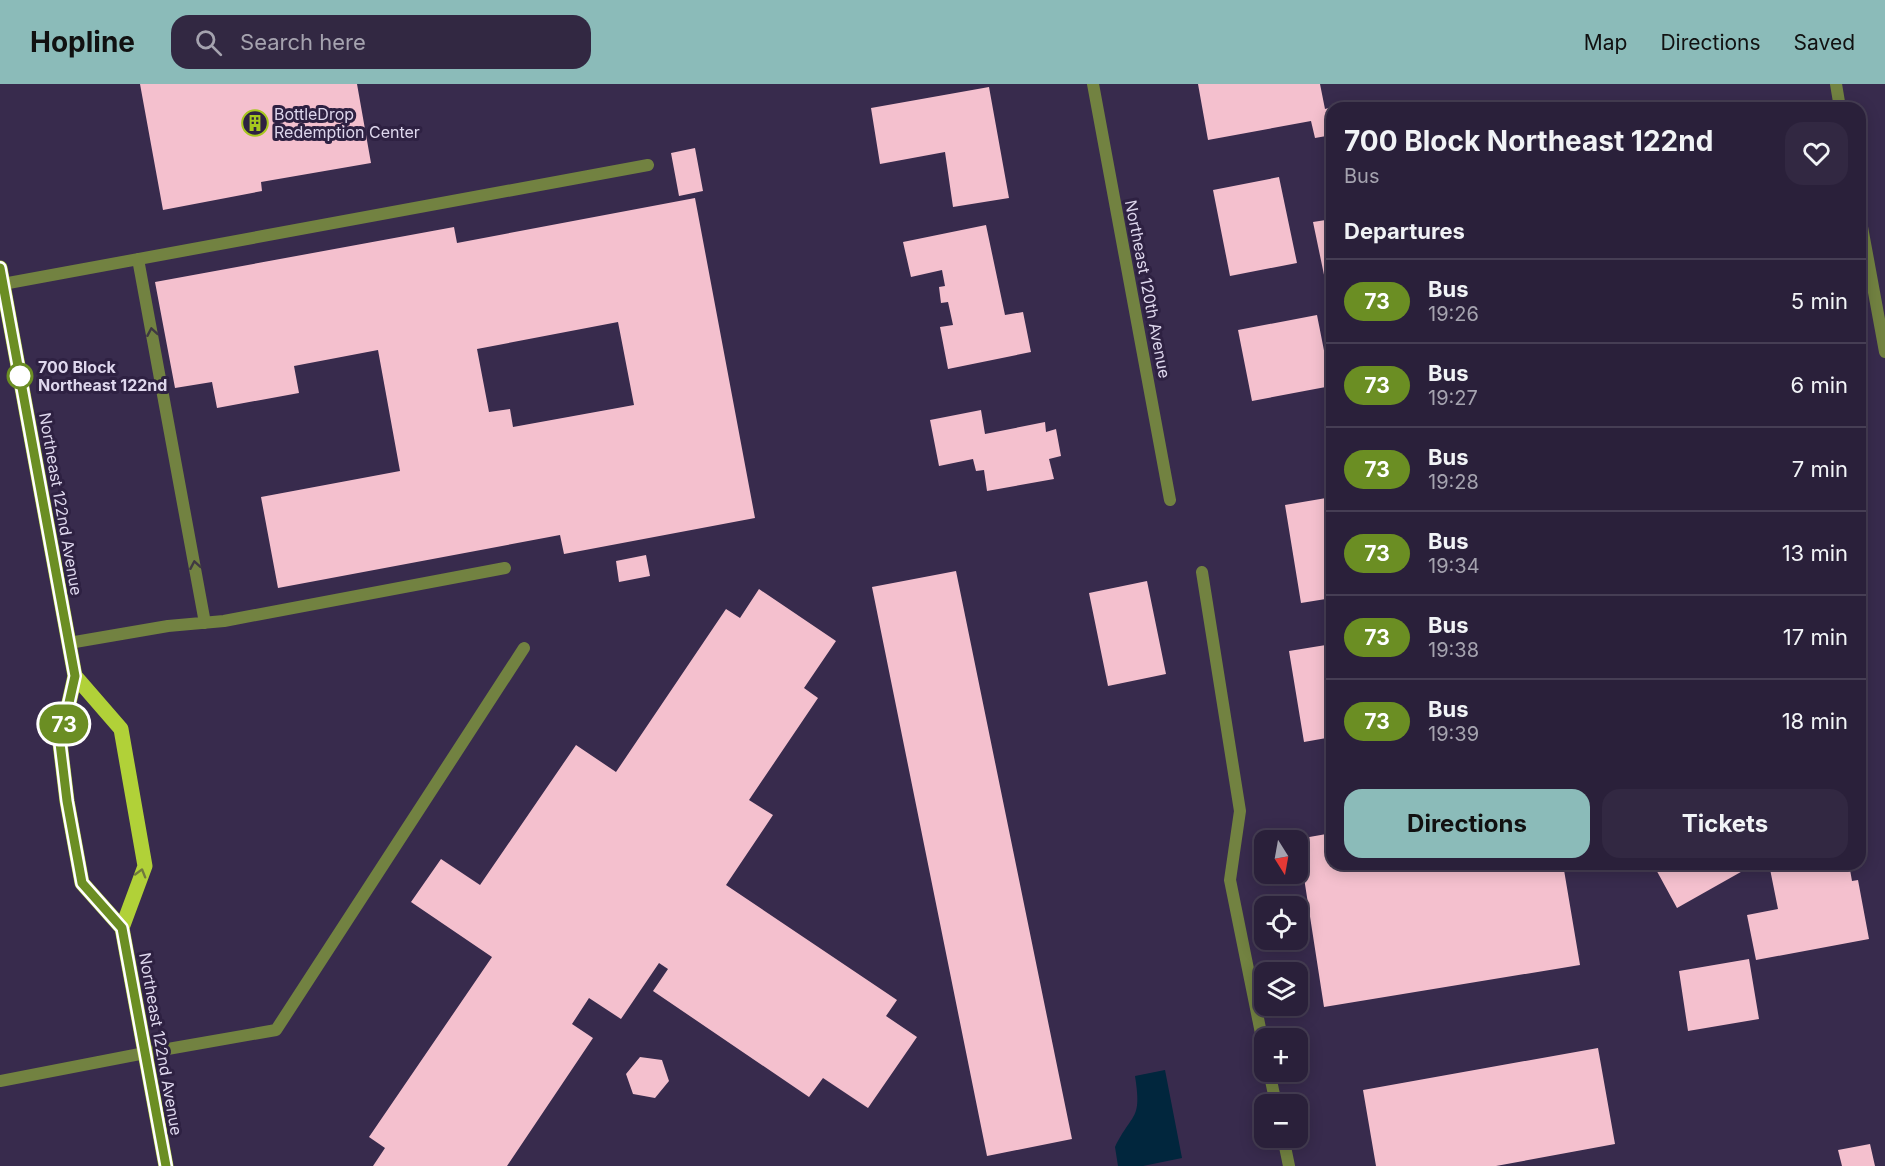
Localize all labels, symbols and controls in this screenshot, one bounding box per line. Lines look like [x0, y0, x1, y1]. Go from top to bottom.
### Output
search box [171, 15, 591, 69]
text: Hopline [30, 25, 135, 59]
icon: search [192, 26, 225, 59]
text: Search here [240, 29, 366, 55]
text: Map [1584, 30, 1627, 55]
text: Directions [1660, 30, 1761, 55]
text: Saved [1794, 30, 1855, 55]
place label: BottleDrop Redemption Center [274, 104, 420, 142]
building icon: BottleDrop Redemption Center [240, 108, 270, 138]
button: heart [1785, 122, 1848, 185]
text: 700 Block Northeast 122nd [1344, 124, 1713, 158]
text: Bus [1344, 164, 1379, 188]
street label: Northeast 120th Avenue [1121, 198, 1175, 380]
text: Departures [1344, 218, 1465, 244]
text: Bus [1428, 276, 1469, 302]
text: 5 min [1791, 288, 1848, 314]
text: 73 [1364, 289, 1390, 314]
text: 19:26 [1428, 302, 1479, 326]
one-way arrow [146, 327, 158, 337]
place label: 700 Block Northeast 122nd [38, 357, 167, 395]
text: Bus [1428, 360, 1469, 386]
marker: 700 Block Northeast 122nd [7, 363, 33, 389]
text: 6 min [1791, 372, 1848, 398]
text: 73 [1364, 373, 1390, 398]
text: 19:27 [1428, 386, 1478, 410]
street label: Northeast 122nd Avenue [35, 411, 87, 597]
text: Bus [1428, 444, 1469, 470]
text: 7 min [1792, 456, 1848, 482]
text: 73 [1364, 457, 1390, 482]
text: 19:28 [1428, 470, 1479, 494]
text: Bus [1428, 528, 1469, 554]
text: 13 min [1782, 540, 1848, 566]
text: 73 [1364, 541, 1390, 566]
text: 19:34 [1428, 554, 1480, 578]
one-way arrow [189, 560, 202, 570]
text: Bus [1428, 612, 1469, 638]
text: 17 min [1783, 624, 1848, 650]
text: 73 [1364, 625, 1390, 650]
text: 19:38 [1428, 638, 1479, 662]
text: Bus [1428, 696, 1469, 722]
line badge: 73 [37, 704, 91, 744]
text: 18 min [1782, 708, 1848, 734]
text: 73 [1364, 709, 1390, 734]
text: 73 [51, 712, 77, 737]
text: 19:39 [1428, 722, 1479, 746]
button: Directions [1344, 789, 1590, 858]
button: Tickets [1602, 789, 1848, 858]
north arrow [1254, 830, 1308, 884]
map controls [1254, 830, 1308, 1148]
one-way arrow [134, 868, 147, 878]
button: locate [1254, 896, 1308, 950]
street label: Northeast 122nd Avenue [135, 951, 187, 1137]
button: layers [1254, 962, 1308, 1016]
button: + [1254, 1028, 1308, 1082]
button: − [1254, 1094, 1308, 1148]

